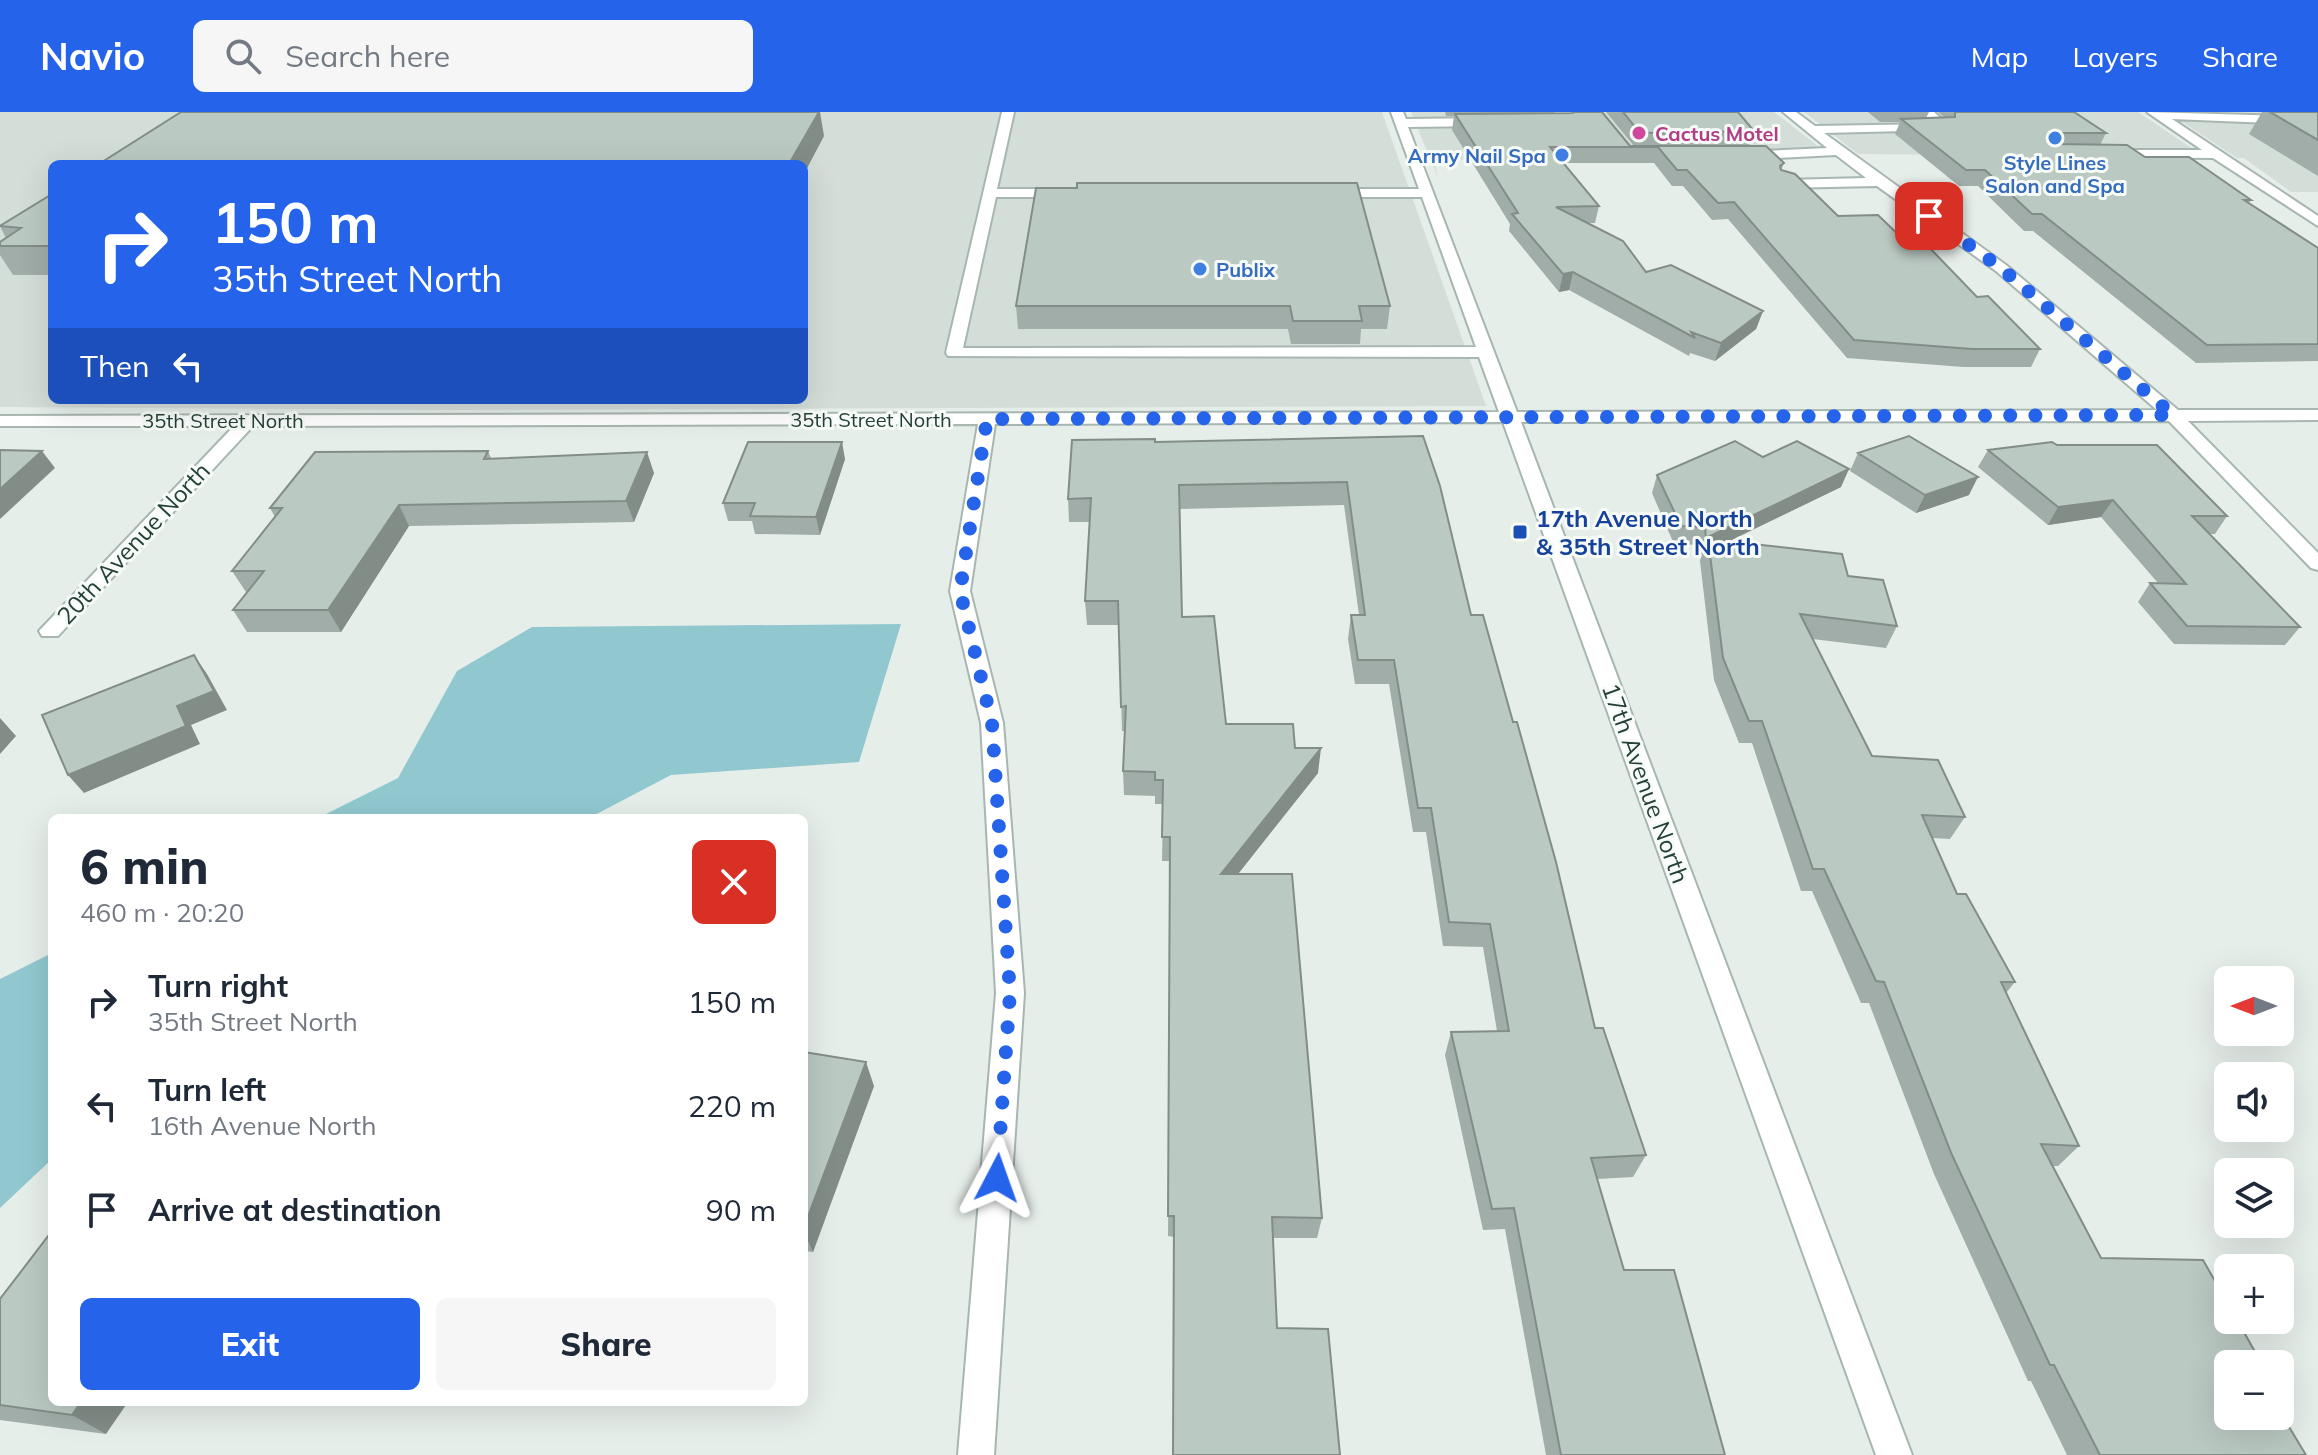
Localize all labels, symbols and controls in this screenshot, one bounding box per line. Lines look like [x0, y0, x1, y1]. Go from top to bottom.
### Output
search box [193, 20, 753, 92]
text: Navio [40, 32, 145, 80]
icon: search [221, 34, 265, 78]
text: Search here [285, 37, 450, 75]
text: Map [1971, 39, 2028, 74]
text: Layers [2072, 39, 2158, 74]
text: Share [2202, 39, 2278, 74]
place label: Cactus Motel [1655, 121, 1779, 146]
marker: Cactus Motel [1630, 124, 1648, 142]
marker: Style Lines Salon and Spa [2046, 129, 2064, 147]
place label: Army Nail Spa [1408, 143, 1546, 168]
marker: Army Nail Spa [1553, 146, 1571, 164]
place label: Style Lines Salon and Spa [1985, 150, 2125, 198]
pin [1895, 182, 1963, 250]
text: 150 m [212, 187, 379, 257]
icon: right [80, 192, 184, 296]
icon: arrive [1907, 194, 1951, 238]
text: 35th Street North [212, 256, 502, 301]
place label: Publix [1216, 257, 1276, 282]
marker: Publix [1191, 260, 1209, 278]
icon: left [166, 344, 210, 388]
text: Then [80, 347, 150, 385]
street label: 35th Street North [790, 407, 952, 432]
street label: 35th Street North [142, 408, 304, 433]
street label: 20th Avenue North [50, 456, 216, 630]
place label: 17th Avenue North & 35th Street North [1536, 503, 1760, 561]
marker: 17th Avenue North & 35th Street North [1511, 523, 1529, 541]
street label: 17th Avenue North [1596, 679, 1696, 887]
text: 6 min [80, 836, 209, 896]
button: close [692, 840, 776, 924]
text: 460 m · 20:20 [80, 896, 244, 929]
north arrow [2214, 966, 2294, 1046]
map controls [2214, 966, 2294, 1430]
text: Turn right [148, 967, 288, 1005]
icon: right [80, 980, 124, 1024]
text: 150 m [688, 983, 776, 1021]
text: 35th Street North [148, 1005, 358, 1038]
button: sound [2214, 1062, 2294, 1142]
text: Turn left [148, 1071, 266, 1109]
icon: left [80, 1084, 124, 1128]
text: 220 m [688, 1087, 776, 1125]
text: 16th Avenue North [148, 1109, 376, 1142]
position arrow [955, 1136, 1039, 1220]
button: layers [2214, 1158, 2294, 1238]
icon: arrive [80, 1188, 124, 1232]
text: Arrive at destination [148, 1191, 442, 1229]
text: 90 m [706, 1191, 776, 1229]
button: + [2214, 1254, 2294, 1334]
button: Exit [80, 1298, 420, 1390]
button: Share [436, 1298, 776, 1390]
button: − [2214, 1350, 2294, 1430]

